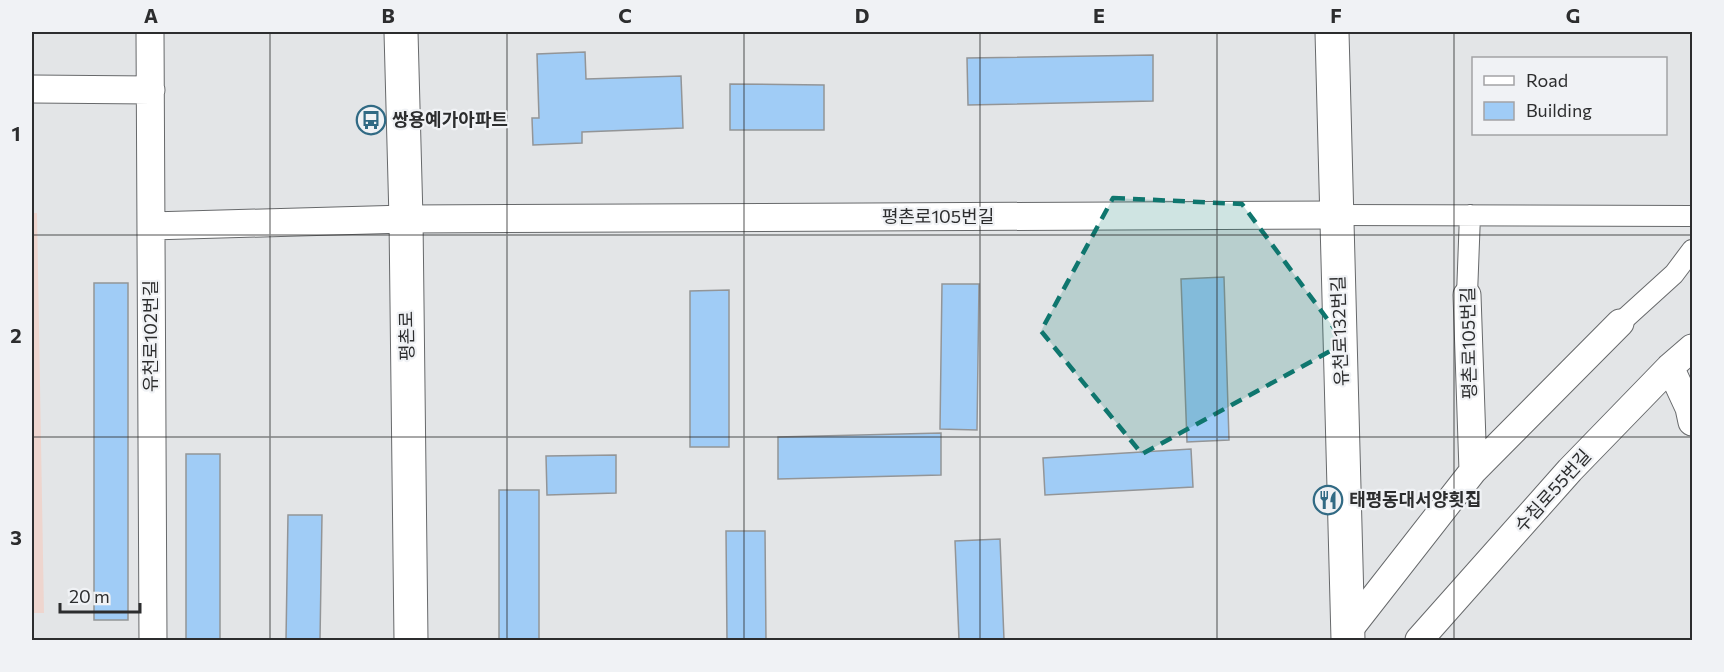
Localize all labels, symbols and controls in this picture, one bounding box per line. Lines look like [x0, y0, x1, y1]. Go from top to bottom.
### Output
text: A [144, 3, 158, 27]
text: B [381, 3, 395, 27]
text: C [618, 3, 632, 27]
text: D [855, 3, 869, 27]
text: E [1093, 3, 1105, 27]
text: F [1330, 3, 1342, 27]
text: G [1566, 3, 1580, 27]
legend [1472, 57, 1667, 135]
text: Road [1526, 69, 1568, 91]
text: Building [1526, 99, 1592, 121]
bus stop icon: 쌍용예가아파트 [355, 104, 387, 136]
place label: 쌍용예가아파트 [392, 108, 508, 130]
text: 1 [11, 121, 21, 145]
street label: 평촌로105번길 [882, 205, 994, 227]
street label: 유천로132번길 [1326, 275, 1352, 387]
street label: 유천로102번길 [139, 280, 161, 392]
street label: 평촌로105번길 [1456, 287, 1480, 399]
street label: 평촌로 [395, 311, 417, 361]
text: 2 [10, 323, 22, 347]
street label: 수침로55번길 [1509, 445, 1595, 536]
restaurant icon: 태평동대서양횟집 [1312, 484, 1344, 516]
place label: 태평동대서양횟집 [1349, 488, 1481, 510]
text: 3 [10, 525, 22, 549]
scale bar [60, 576, 140, 614]
text: 20 m [69, 585, 110, 607]

